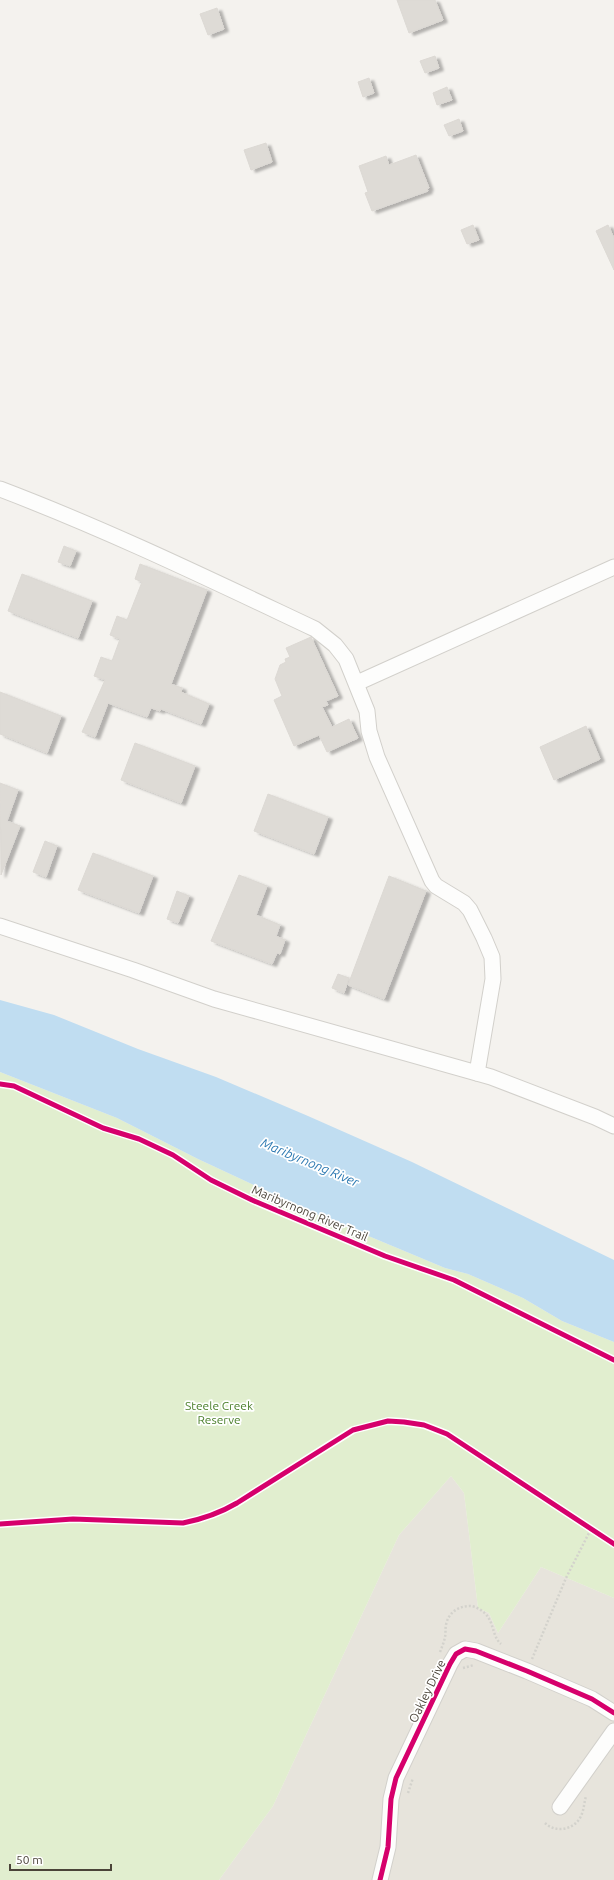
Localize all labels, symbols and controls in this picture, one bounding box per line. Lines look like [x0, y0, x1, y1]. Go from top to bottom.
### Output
water label: Maribyrnong River [259, 1135, 362, 1189]
street label: Maribyrnong River Trail [250, 1183, 370, 1243]
park label: Steele Creek Reserve [185, 1399, 253, 1426]
street label: Oakley Drive [406, 1657, 448, 1725]
scale bar [10, 1846, 111, 1872]
text: 50 m [16, 1853, 43, 1866]

